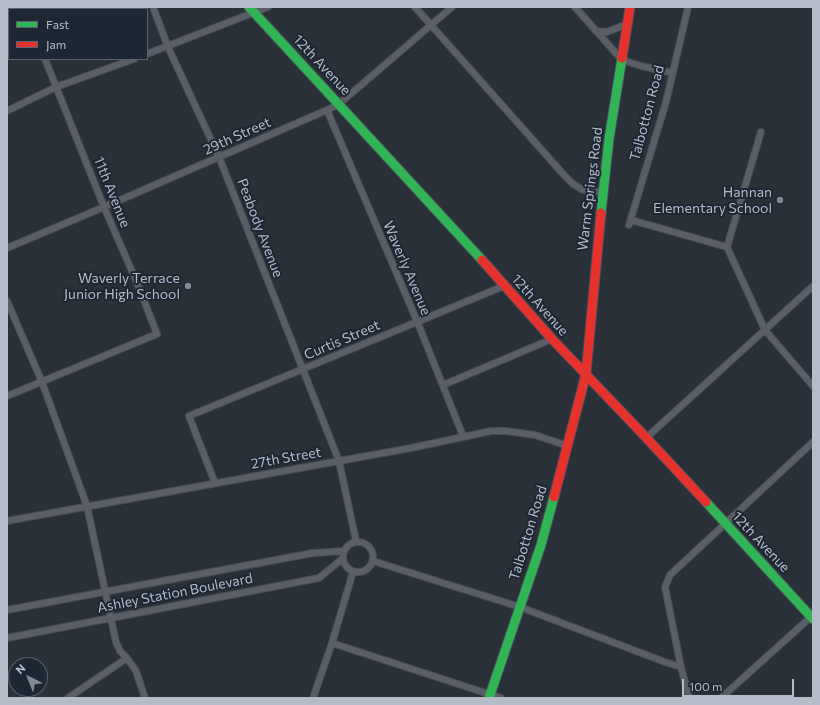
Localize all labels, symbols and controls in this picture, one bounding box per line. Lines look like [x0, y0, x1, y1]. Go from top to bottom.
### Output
legend [8, 8, 148, 60]
text: Fast [46, 17, 69, 31]
street label: 12th Avenue [290, 31, 354, 99]
text: Jam [46, 37, 66, 51]
street label: Talbotton Road [626, 63, 668, 163]
street label: 29th Street [201, 114, 273, 158]
street label: Warm Springs Road [574, 126, 606, 252]
street label: 11th Avenue [90, 154, 134, 230]
street label: Peabody Avenue [233, 176, 287, 280]
place label: Hannan Elementary School [653, 184, 772, 216]
marker: Hannan Elementary School [775, 195, 785, 205]
street label: Waverly Avenue [380, 218, 434, 318]
place label: Waverly Terrace Junior High School [64, 270, 180, 302]
street label: 12th Avenue [508, 271, 572, 339]
marker: Waverly Terrace Junior High School [183, 281, 193, 291]
street label: Curtis Street [301, 316, 383, 364]
street label: 27th Street [250, 444, 322, 472]
street label: Talbotton Road [506, 484, 550, 582]
street label: 12th Avenue [729, 508, 793, 576]
street label: Ashley Station Boulevard [96, 570, 254, 616]
north arrow [8, 657, 48, 697]
text: N [13, 661, 28, 676]
scale bar [684, 671, 796, 697]
text: 100 m [689, 679, 723, 693]

